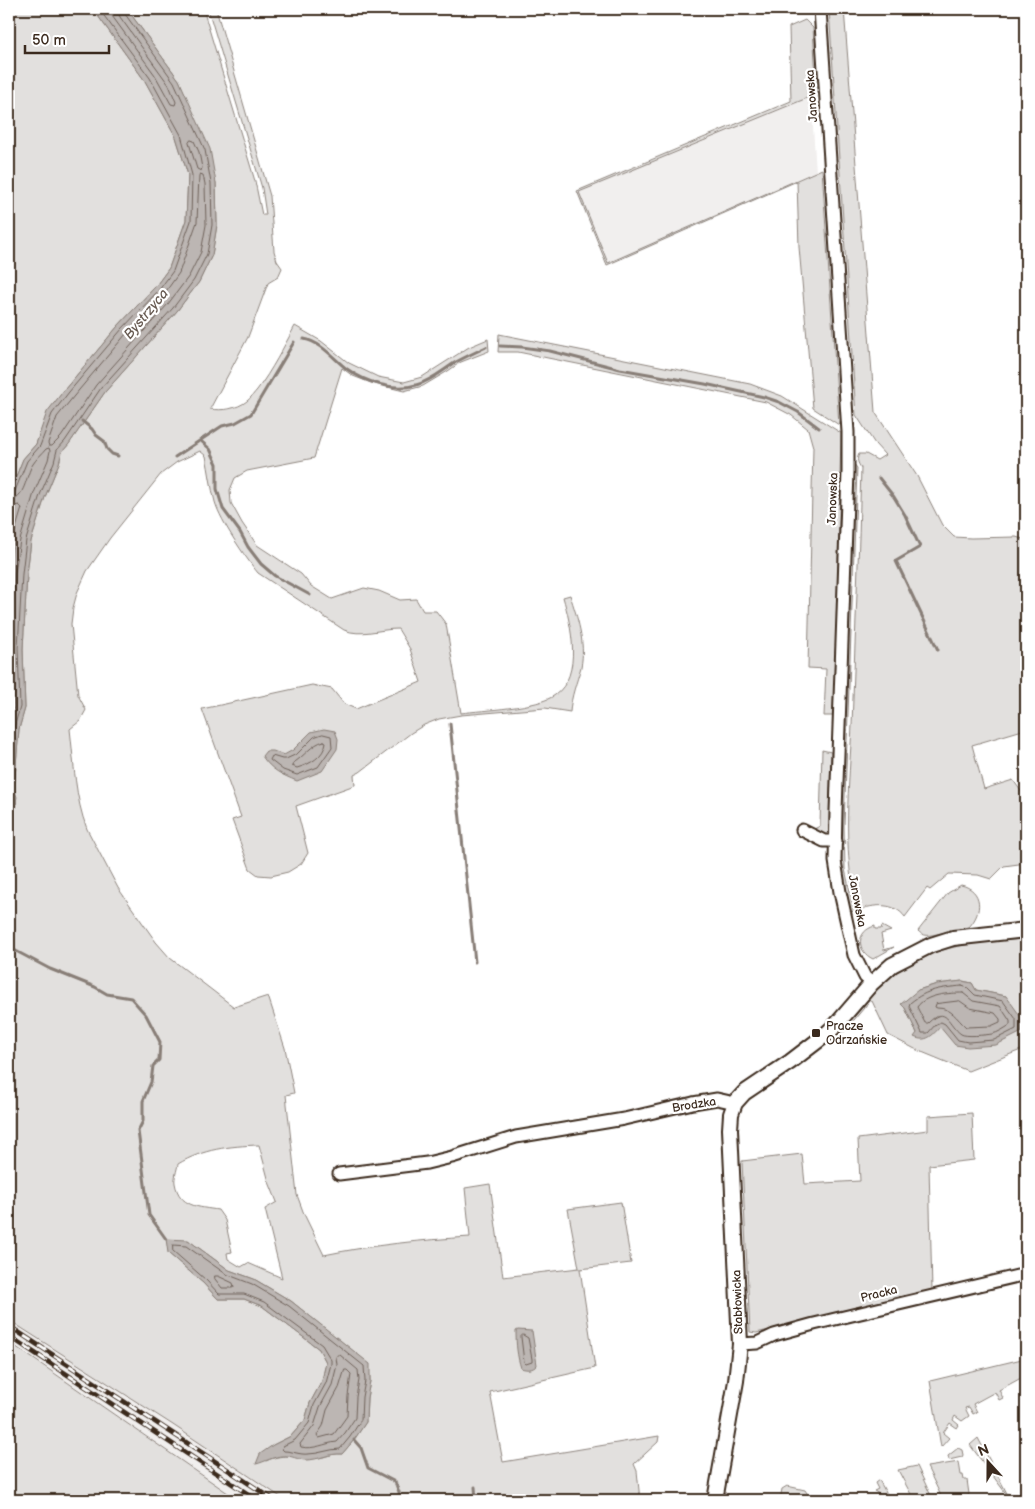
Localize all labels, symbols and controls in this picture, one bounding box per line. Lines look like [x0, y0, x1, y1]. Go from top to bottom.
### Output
scale bar [25, 22, 109, 54]
text: 50 m [32, 31, 66, 50]
street label: Janowska [803, 69, 821, 123]
water label: Bystrzyca [120, 285, 172, 343]
street label: Janowska [825, 472, 841, 526]
street label: Janowska [845, 874, 869, 929]
place label: Pracze Odrzańskie [826, 1019, 887, 1048]
marker: Pracze Odrzańskie [810, 1027, 822, 1039]
street label: Brodzka [671, 1094, 717, 1116]
street label: Stabłowicka [729, 1269, 747, 1334]
street label: Pracka [859, 1282, 899, 1306]
north arrow [962, 1436, 1012, 1486]
text: N [976, 1441, 991, 1460]

